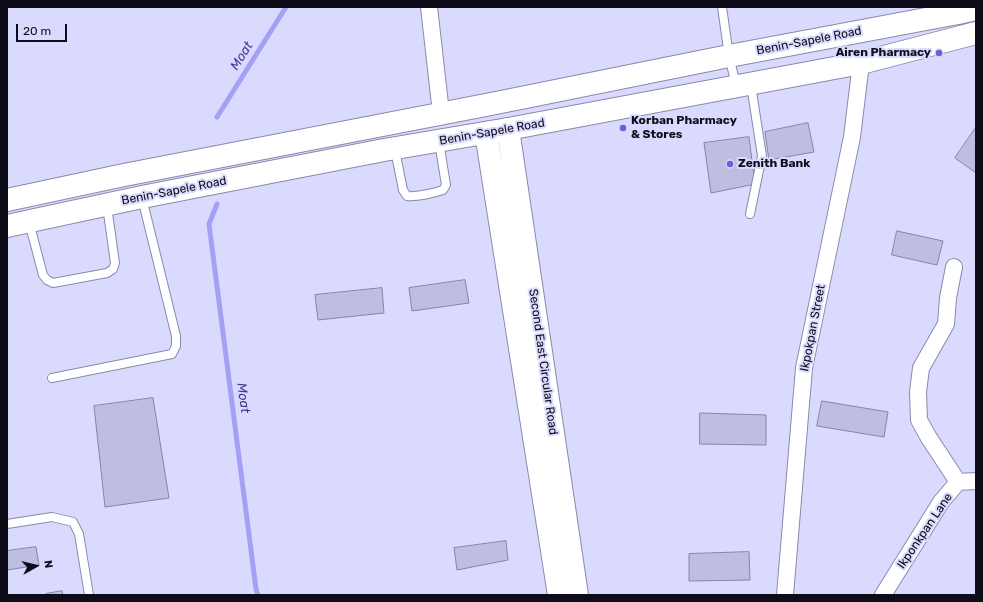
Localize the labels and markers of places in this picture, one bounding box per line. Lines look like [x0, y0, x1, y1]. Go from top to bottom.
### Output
place label: Airen Pharmacy [836, 46, 931, 60]
marker: Airen Pharmacy [934, 48, 944, 58]
place label: Korban Pharmacy & Stores [631, 114, 737, 142]
marker: Korban Pharmacy & Stores [618, 123, 628, 133]
place label: Zenith Bank [738, 157, 810, 171]
marker: Zenith Bank [725, 159, 735, 169]

